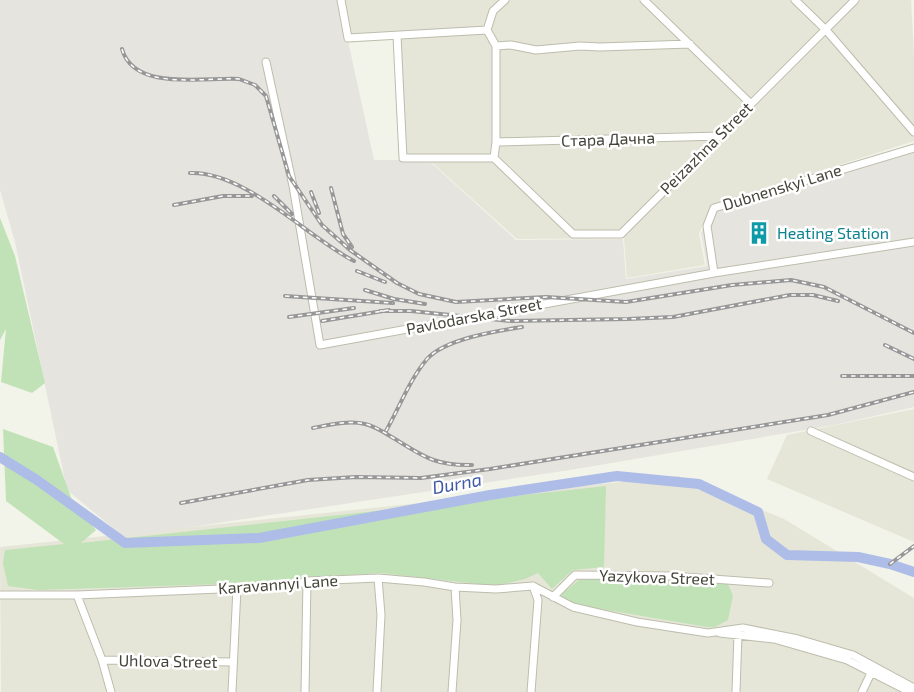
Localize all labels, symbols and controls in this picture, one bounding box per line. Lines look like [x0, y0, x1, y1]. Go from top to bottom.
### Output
street label: Peizazhna Street [656, 98, 756, 198]
street label: Стара Дачна [561, 127, 655, 150]
street label: Dubnenskyi Lane [720, 159, 844, 214]
building icon: Heating Station [746, 220, 772, 246]
place label: Heating Station [777, 223, 889, 242]
street label: Pavlodarska Street [404, 293, 543, 338]
water label: Durna [430, 468, 483, 498]
street label: Yazykova Street [599, 565, 715, 588]
street label: Karavannyi Lane [217, 570, 339, 597]
street label: Uhlova Street [118, 650, 218, 671]

